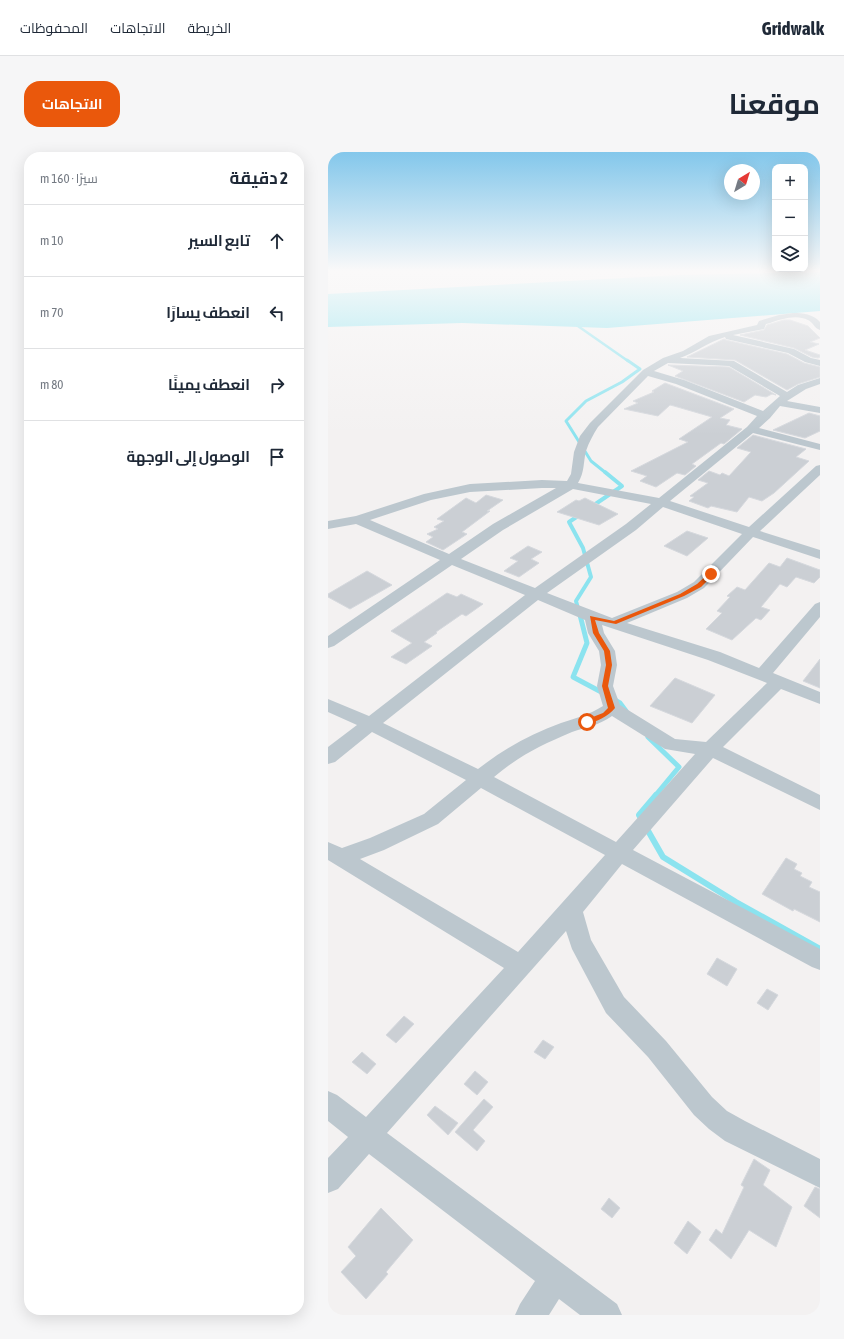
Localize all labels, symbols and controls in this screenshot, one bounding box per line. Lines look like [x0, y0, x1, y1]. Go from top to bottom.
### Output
text: Gridwalk [762, 17, 824, 39]
text: المحفوظات [20, 20, 88, 36]
text: الاتجاهات [110, 20, 166, 36]
text: الخريطة [188, 20, 231, 36]
button: الاتجاهات [24, 81, 120, 127]
text: موقعنا [729, 88, 820, 120]
north arrow [724, 164, 760, 200]
map controls [772, 164, 808, 272]
button: + [772, 164, 808, 200]
text: 2 دقيقة [230, 168, 288, 188]
text: سيرًا · 160 m [40, 171, 98, 186]
button: − [772, 200, 808, 236]
icon: ahead [266, 230, 288, 252]
text: تابع السير [188, 232, 250, 249]
text: 10 m [40, 233, 63, 248]
button: layers [772, 236, 808, 272]
icon: left [266, 302, 288, 324]
text: انعطف يسارًا [166, 304, 250, 321]
text: 70 m [40, 305, 63, 320]
icon: right [266, 374, 288, 396]
text: انعطف يمينًا [168, 376, 250, 393]
text: 80 m [40, 377, 63, 392]
icon: arrive [266, 446, 288, 468]
text: الوصول إلى الوجهة [126, 448, 250, 465]
route end [702, 565, 720, 583]
route start [578, 713, 596, 731]

